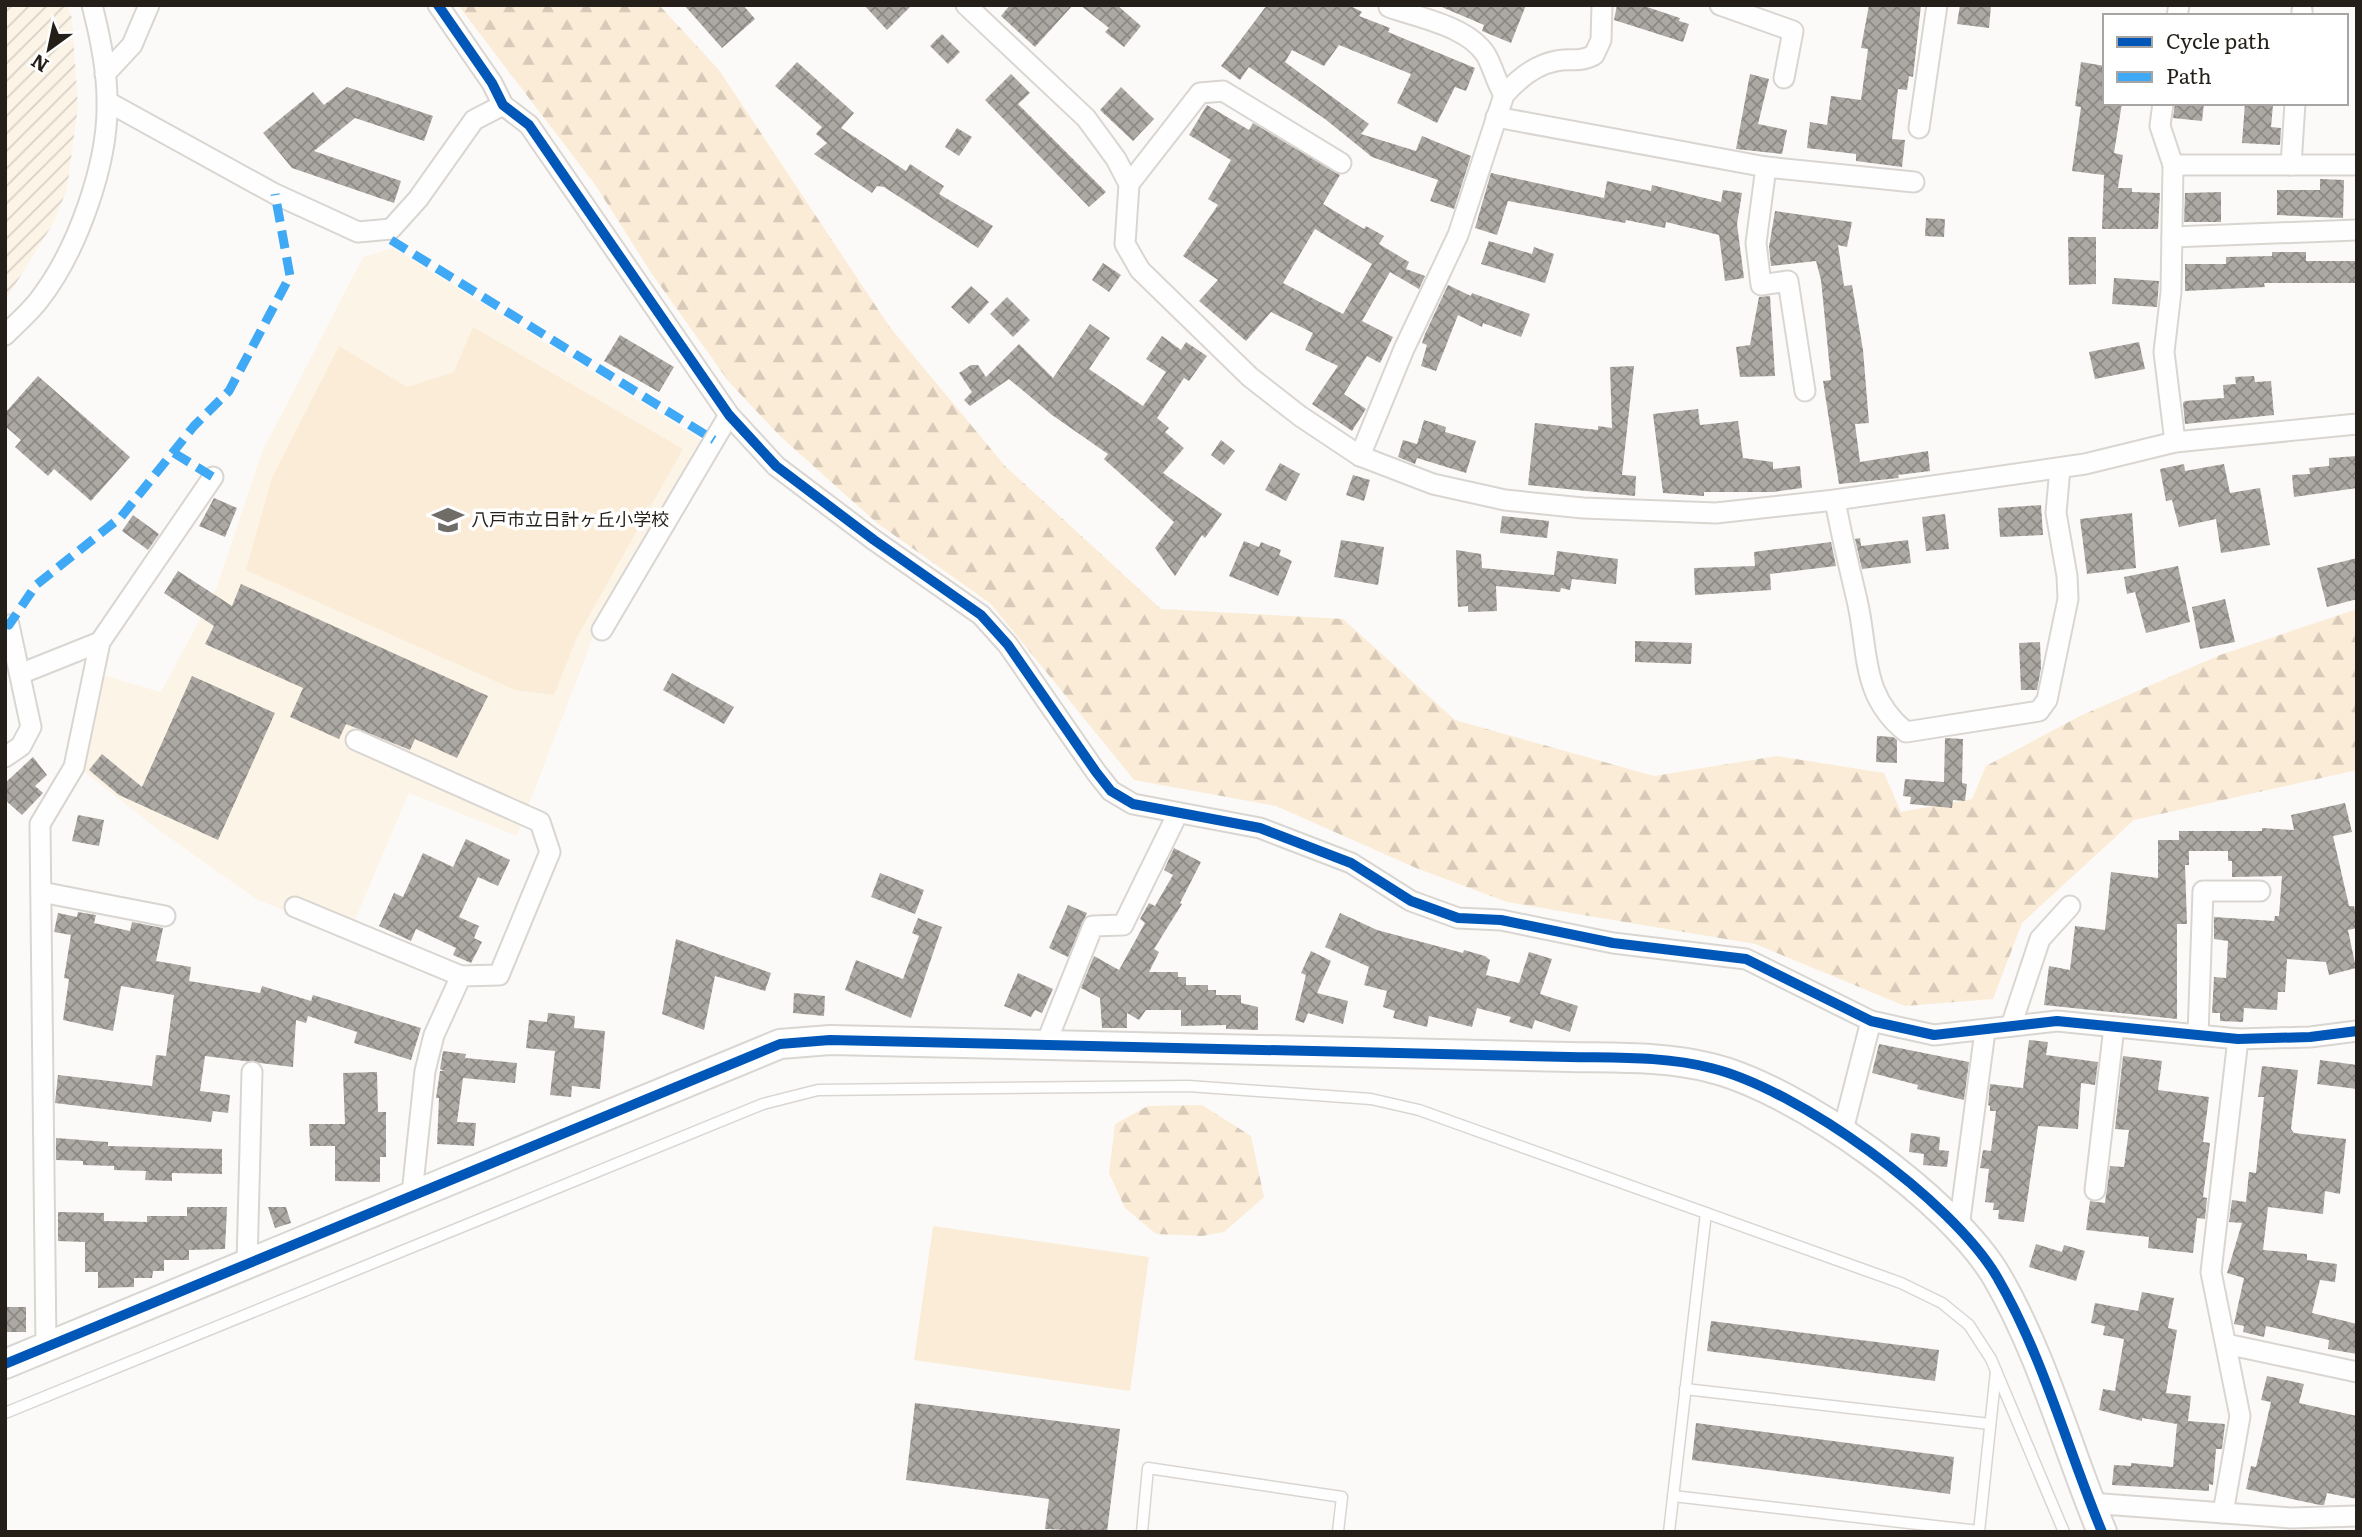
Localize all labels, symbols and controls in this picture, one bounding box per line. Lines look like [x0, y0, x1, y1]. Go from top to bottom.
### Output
north arrow [14, 14, 84, 84]
legend [2103, 14, 2348, 105]
text: Cycle path [2166, 24, 2270, 55]
text: N [25, 48, 54, 80]
text: Path [2166, 59, 2212, 90]
school or university icon: 八戸市立日計ヶ丘小学校 [431, 503, 465, 537]
place label: 八戸市立日計ヶ丘小学校 [471, 505, 669, 532]

